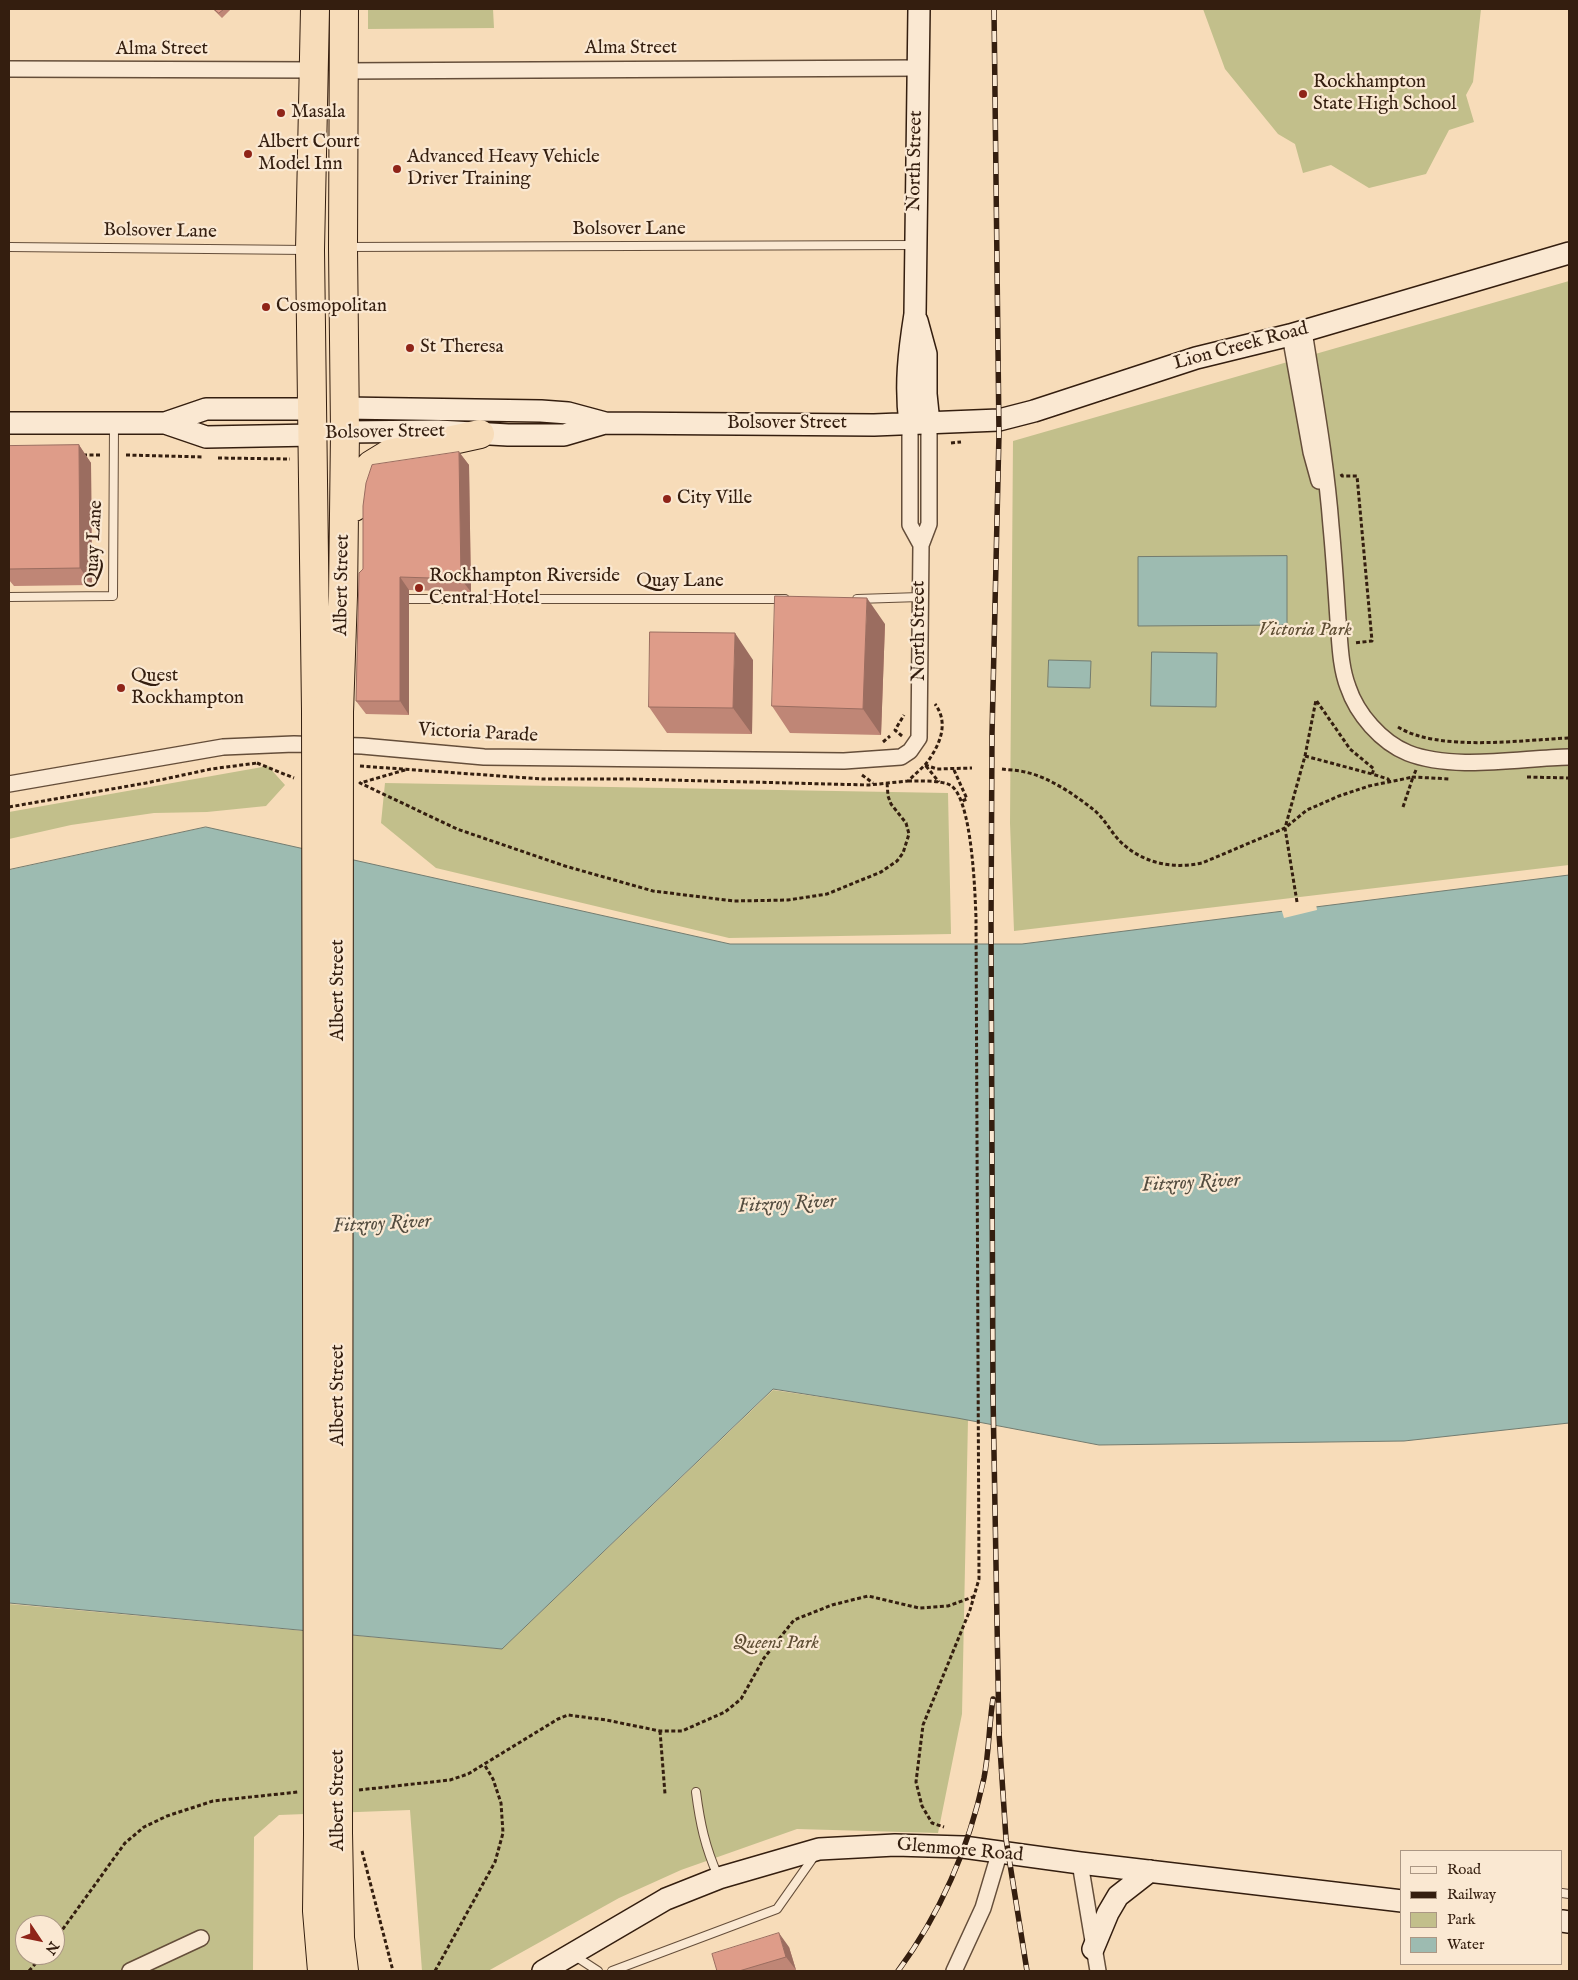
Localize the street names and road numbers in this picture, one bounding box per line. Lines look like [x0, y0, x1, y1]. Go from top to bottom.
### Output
street label: Alma Street [585, 38, 677, 60]
street label: Alma Street [116, 39, 208, 61]
street label: North Street [904, 110, 928, 212]
street label: Bolsover Lane [572, 219, 686, 241]
street label: Bolsover Lane [103, 220, 217, 244]
street label: Lion Creek Road [1171, 318, 1311, 376]
street label: Bolsover Street [727, 413, 847, 435]
street label: Bolsover Street [325, 421, 445, 445]
street label: Quay Lane [81, 500, 109, 588]
street label: Albert Street [331, 534, 355, 636]
street label: Quay Lane [636, 571, 724, 593]
street label: North Street [909, 580, 931, 682]
street label: Victoria Parade [418, 719, 538, 749]
street label: Albert Street [328, 939, 350, 1041]
street label: Albert Street [328, 1344, 350, 1446]
street label: Albert Street [328, 1749, 350, 1851]
street label: Glenmore Road [896, 1834, 1024, 1868]

